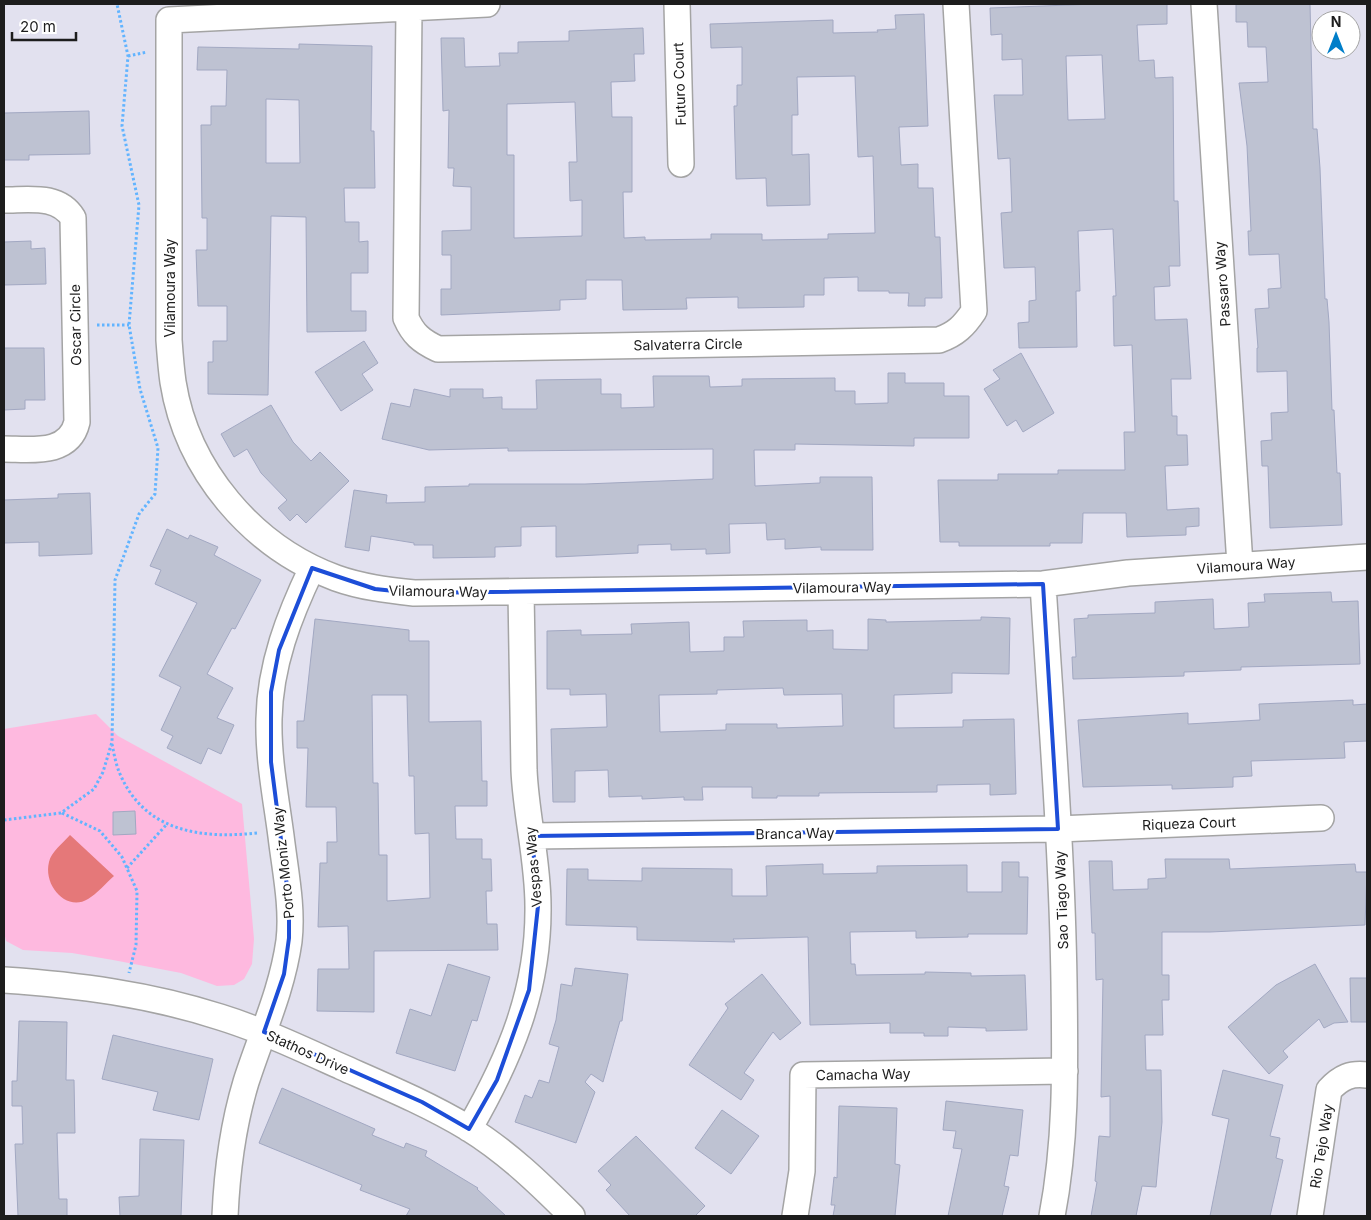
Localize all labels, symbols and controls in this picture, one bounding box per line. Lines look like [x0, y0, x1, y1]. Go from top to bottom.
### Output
scale bar [12, 10, 76, 42]
north arrow [1311, 10, 1361, 60]
text: N [1331, 13, 1341, 30]
text: 20 m [20, 17, 56, 36]
street label: Futuro Court [669, 42, 689, 126]
street label: Vilamoura Way [161, 238, 178, 337]
street label: Passaro Way [1211, 241, 1233, 327]
street label: Oscar Circle [66, 284, 84, 366]
street label: Salvaterra Circle [633, 335, 743, 353]
street label: Vilamoura Way [1196, 553, 1296, 577]
street label: Vilamoura Way [792, 578, 892, 596]
street label: Vilamoura Way [388, 582, 488, 600]
street label: Porto Moniz Way [269, 806, 297, 920]
street label: Riqueza Court [1142, 813, 1237, 833]
street label: Branca Way [755, 824, 835, 842]
street label: Vespas Way [521, 826, 545, 908]
street label: Sao Tiago Way [1051, 850, 1071, 950]
street label: Stathos Drive [264, 1026, 352, 1078]
street label: Camacha Way [815, 1065, 911, 1083]
street label: Rio Tejo Way [1306, 1102, 1336, 1189]

